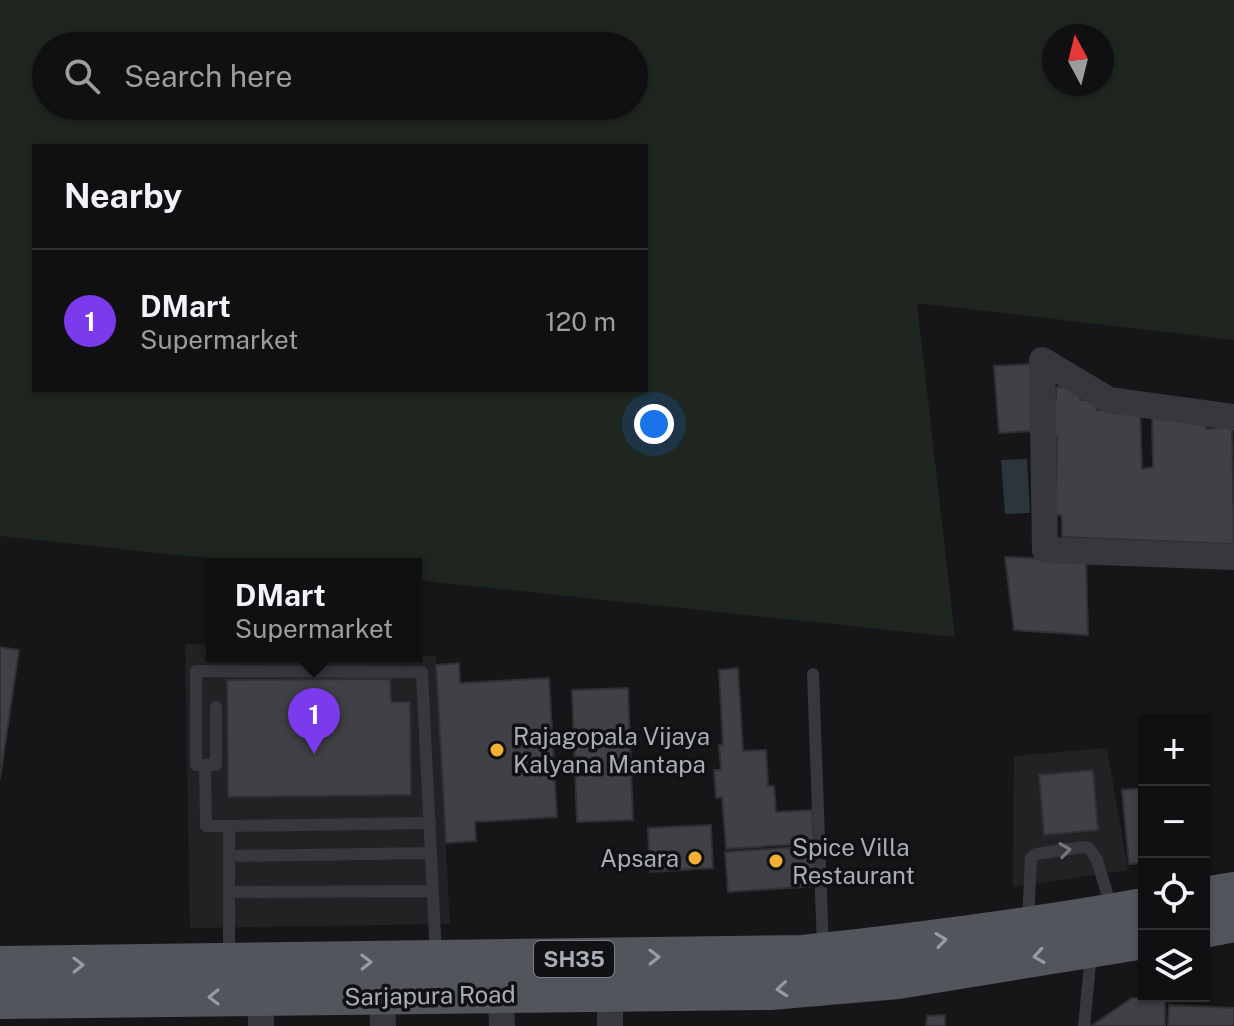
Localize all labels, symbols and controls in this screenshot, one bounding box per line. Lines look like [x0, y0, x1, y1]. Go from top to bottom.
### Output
north arrow [1042, 24, 1114, 96]
search box [32, 32, 648, 120]
icon: search [60, 54, 104, 98]
text: Search here [124, 58, 292, 94]
text: Nearby [64, 176, 182, 216]
text: DMart [140, 288, 231, 324]
text: 1 [84, 306, 96, 337]
text: 120 m [545, 306, 616, 337]
text: Supermarket [140, 324, 298, 355]
your location [634, 404, 674, 444]
popup [206, 558, 422, 662]
text: DMart [235, 577, 326, 613]
text: Supermarket [235, 613, 393, 644]
pin: 1 [288, 688, 340, 754]
map controls [1138, 714, 1210, 1002]
button: + [1138, 714, 1210, 786]
place label: Rajagopala Vijaya Kalyana Mantapa [513, 722, 710, 778]
marker: Rajagopala Vijaya Kalyana Mantapa [488, 741, 506, 759]
button: − [1138, 786, 1210, 858]
place label: Spice Villa Restaurant [792, 833, 915, 889]
one-way arrow [1058, 842, 1072, 859]
place label: Apsara [600, 844, 679, 872]
marker: Apsara [686, 849, 704, 867]
marker: Spice Villa Restaurant [767, 852, 785, 870]
button: locate [1138, 858, 1210, 930]
button: layers [1138, 930, 1210, 1002]
one-way arrow [934, 932, 948, 949]
road number: SH35 [534, 941, 614, 977]
one-way arrow [1033, 947, 1046, 964]
one-way arrow [648, 949, 661, 966]
one-way arrow [360, 954, 373, 971]
one-way arrow [72, 956, 85, 974]
street label: Sarjapura Road [344, 980, 516, 1010]
one-way arrow [775, 980, 788, 997]
one-way arrow [207, 988, 220, 1006]

